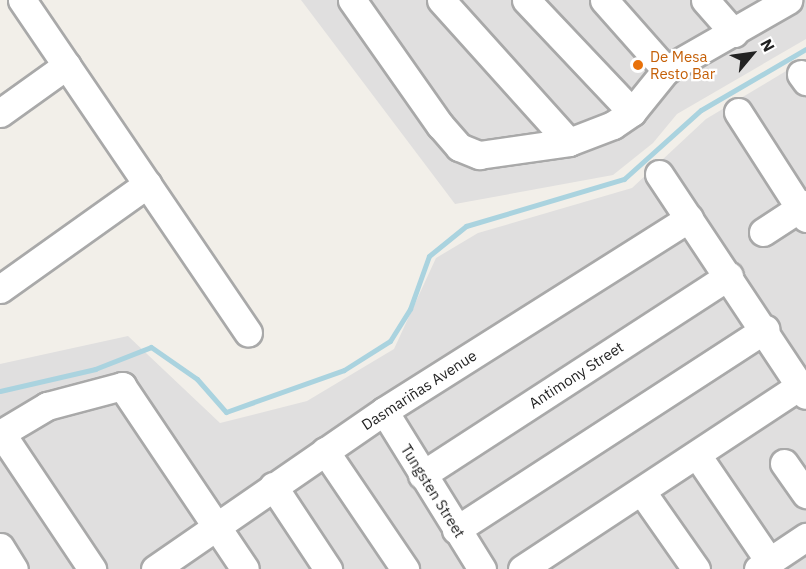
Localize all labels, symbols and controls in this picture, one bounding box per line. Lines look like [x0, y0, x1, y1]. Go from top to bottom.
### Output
north arrow [722, 24, 782, 84]
text: N [756, 35, 779, 55]
place label: De Mesa Resto Bar [650, 47, 715, 82]
marker: De Mesa Resto Bar [631, 58, 645, 72]
street label: Antimony Street [525, 338, 627, 412]
street label: Dasmariñas Avenue [358, 346, 480, 434]
street label: Tungsten Street [397, 441, 469, 541]

